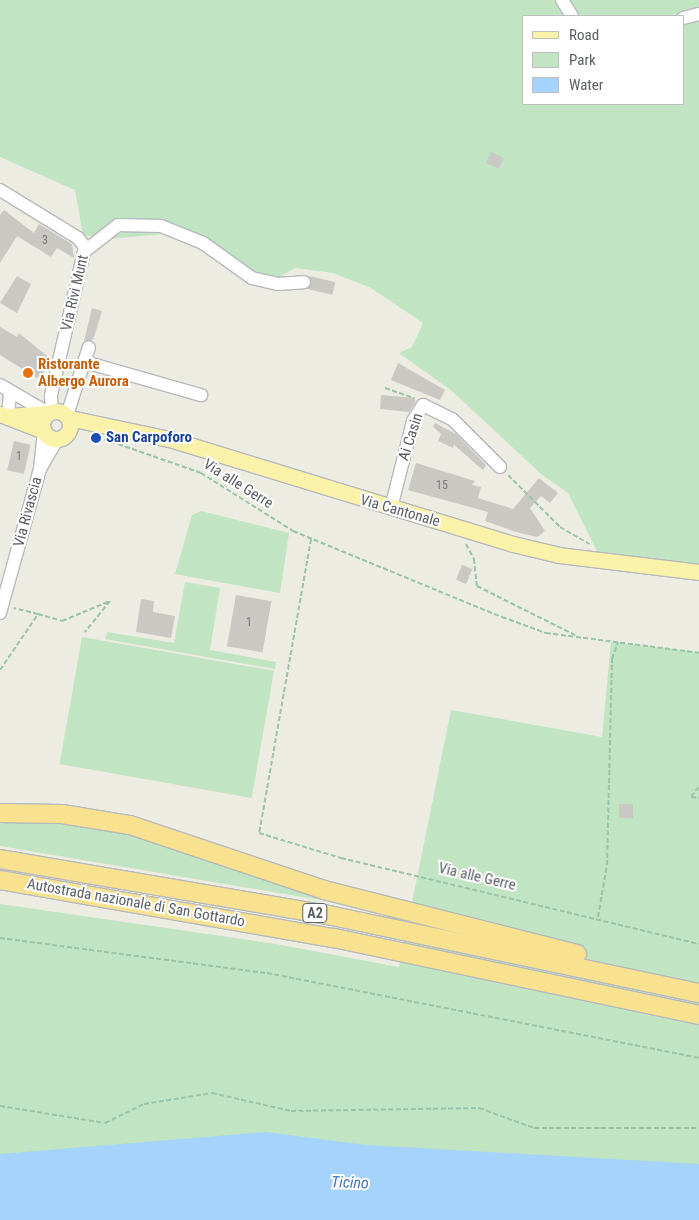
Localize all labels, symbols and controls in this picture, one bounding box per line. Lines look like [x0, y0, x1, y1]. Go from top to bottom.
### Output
legend [522, 15, 684, 105]
text: Road [569, 26, 599, 44]
text: Park [569, 51, 596, 69]
text: Water [569, 76, 603, 94]
house number: 3 [42, 234, 48, 248]
street label: Via Rivi Munt [58, 253, 92, 333]
place label: Ristorante Albergo Aurora [38, 355, 129, 390]
marker: Ristorante Albergo Aurora [22, 367, 34, 379]
street label: Ai Casin [395, 411, 427, 463]
place label: San Carpoforo [106, 429, 192, 447]
marker: San Carpoforo [90, 432, 102, 444]
house number: 1 [16, 450, 22, 464]
street label: Via alle Gerre [200, 455, 276, 513]
street label: Via Rivascia [10, 475, 46, 549]
house number: 15 [436, 479, 448, 493]
street label: Via Cantonale [358, 491, 442, 531]
house number: 1 [246, 616, 252, 630]
street label: Via alle Gerre [437, 859, 517, 895]
street label: Autostrada nazionale di San Gottardo [26, 875, 246, 931]
road number: A2 [301, 901, 329, 924]
water label: Ticino [331, 1173, 369, 1193]

